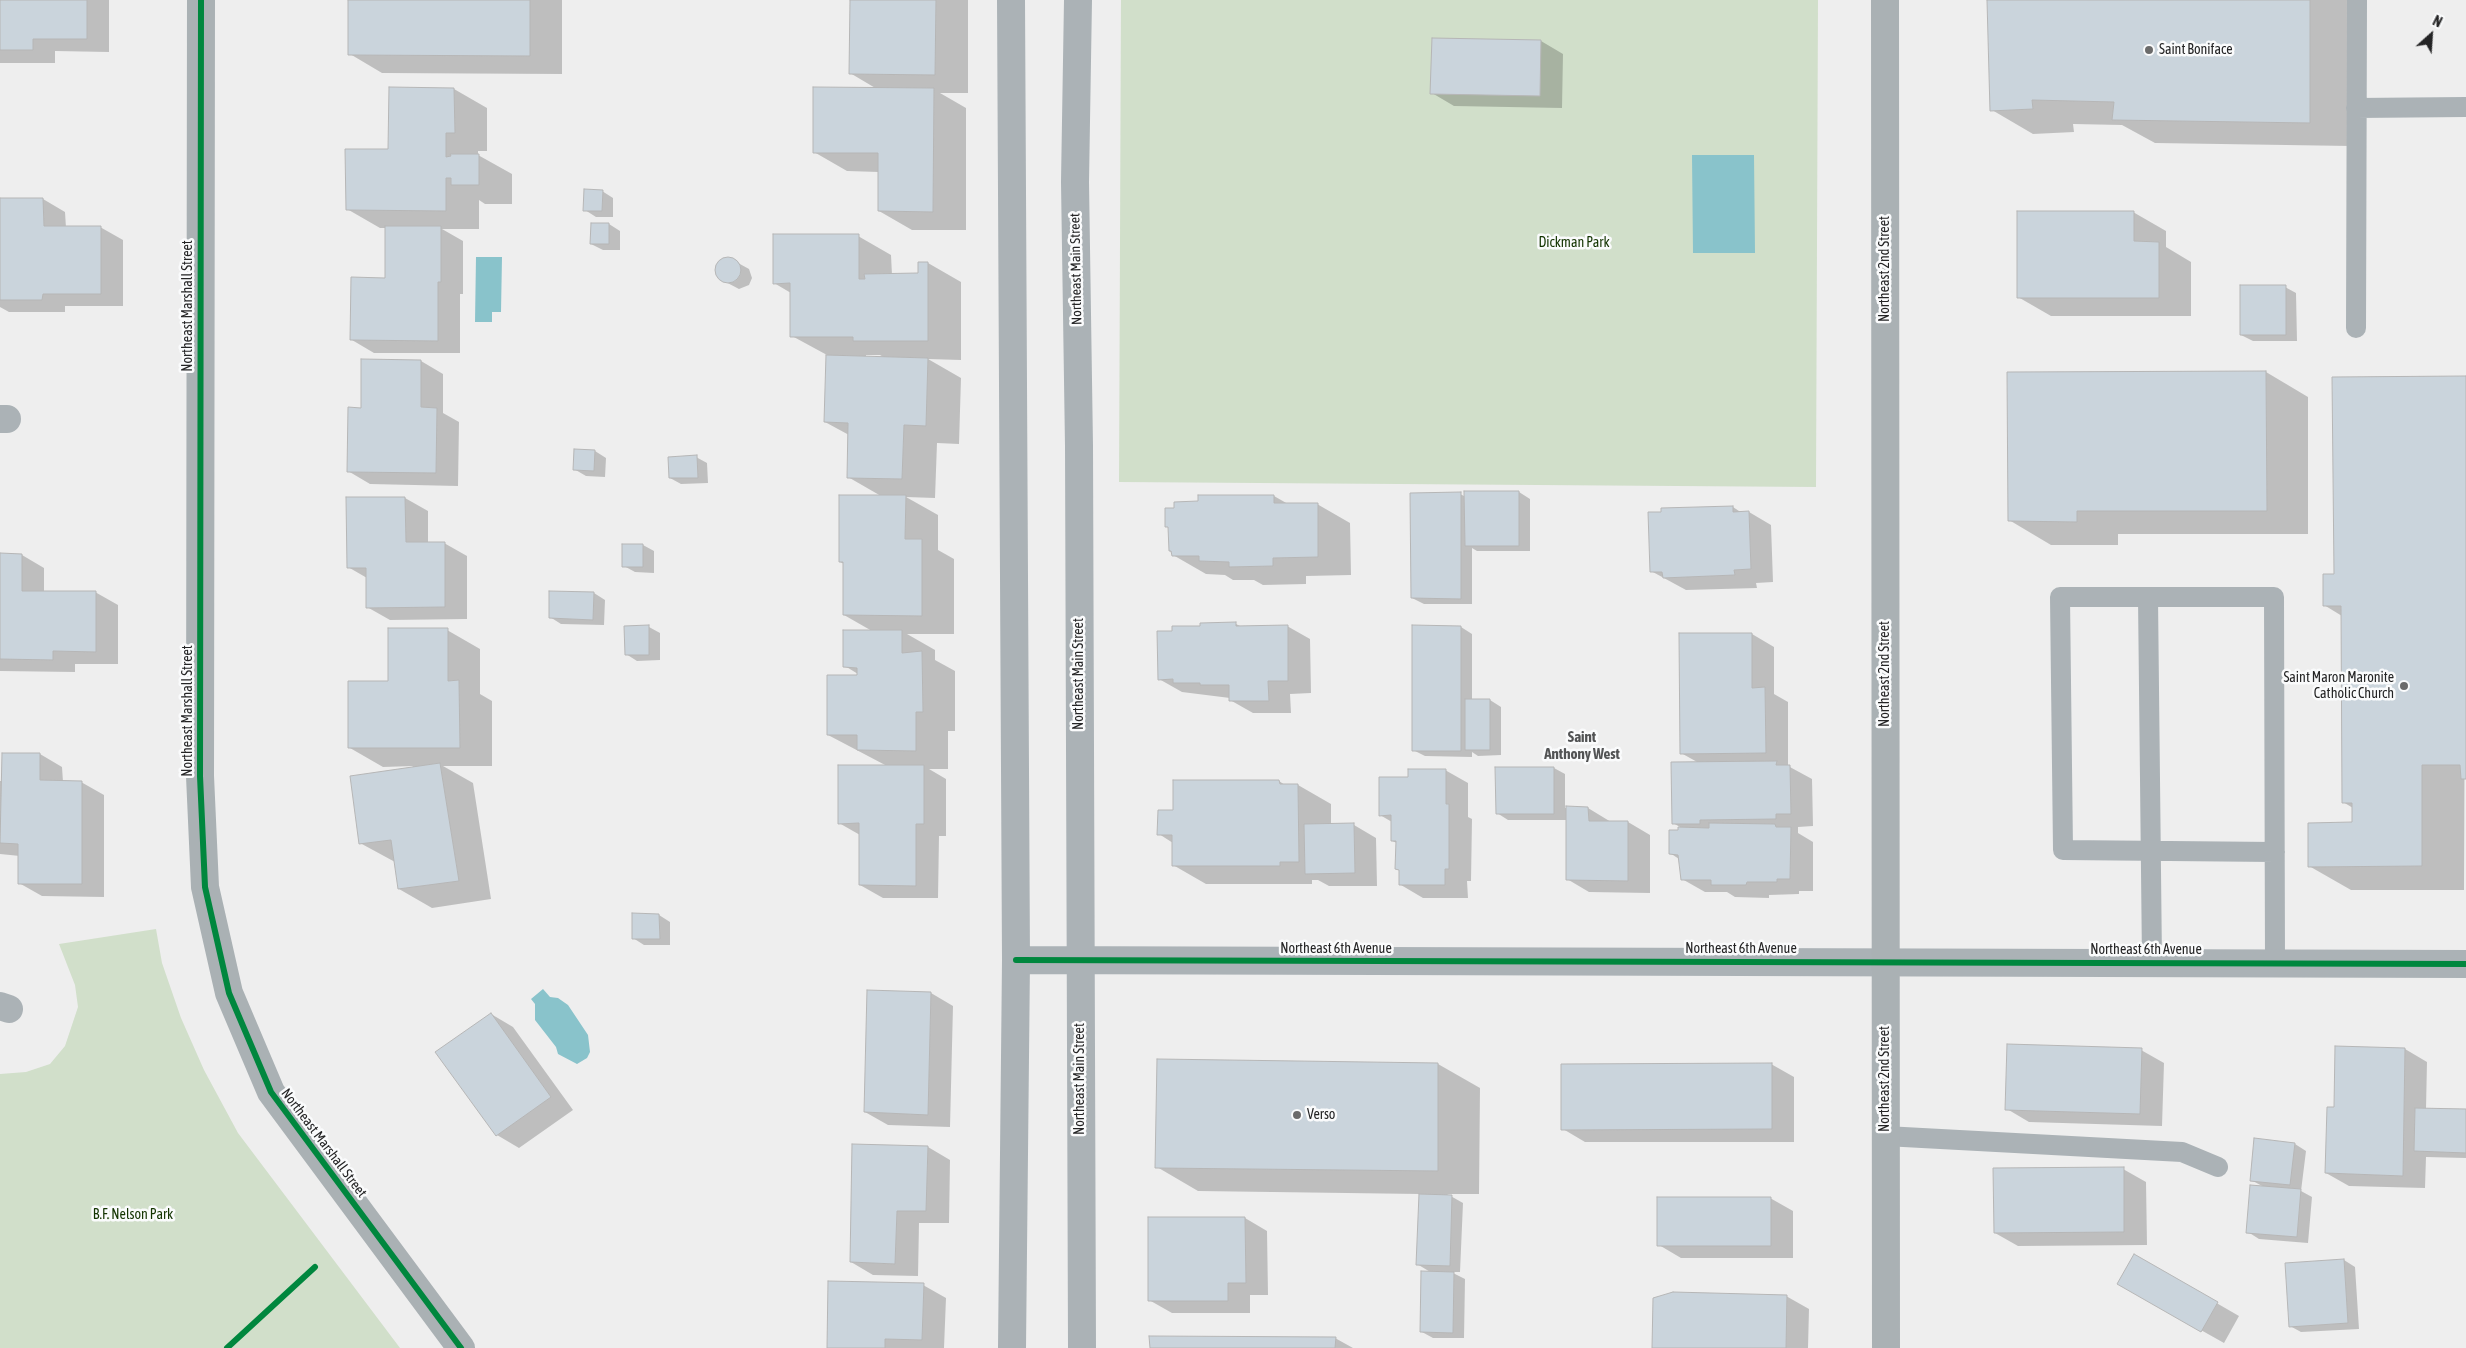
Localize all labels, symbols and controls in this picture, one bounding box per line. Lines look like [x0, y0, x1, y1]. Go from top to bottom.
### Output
north arrow [2406, 10, 2456, 60]
text: N [2430, 13, 2445, 31]
place label: Saint Boniface [2159, 42, 2232, 58]
marker: Saint Boniface [2143, 44, 2155, 56]
street label: Northeast Main Street [1067, 213, 1085, 325]
street label: Northeast 2nd Street [1877, 216, 1893, 322]
park label: Dickman Park [1538, 235, 1610, 251]
street label: Northeast Marshall Street [180, 240, 196, 372]
street label: Northeast Main Street [1071, 618, 1087, 730]
street label: Northeast 2nd Street [1877, 621, 1893, 727]
street label: Northeast Marshall Street [180, 645, 196, 777]
place label: Saint Maron Maronite Catholic Church [2283, 670, 2394, 702]
marker: Saint Maron Maronite Catholic Church [2398, 680, 2410, 692]
district label: Saint Anthony West [1544, 728, 1620, 763]
street label: Northeast 6th Avenue [1280, 941, 1392, 957]
street label: Northeast 6th Avenue [1685, 941, 1797, 957]
street label: Northeast 6th Avenue [2090, 942, 2202, 958]
street label: Northeast Main Street [1072, 1023, 1088, 1135]
street label: Northeast 2nd Street [1877, 1026, 1893, 1132]
street label: Northeast Marshall Street [278, 1085, 370, 1201]
place label: Verso [1307, 1107, 1335, 1123]
marker: Verso [1291, 1109, 1303, 1121]
park label: B.F. Nelson Park [93, 1207, 173, 1223]

